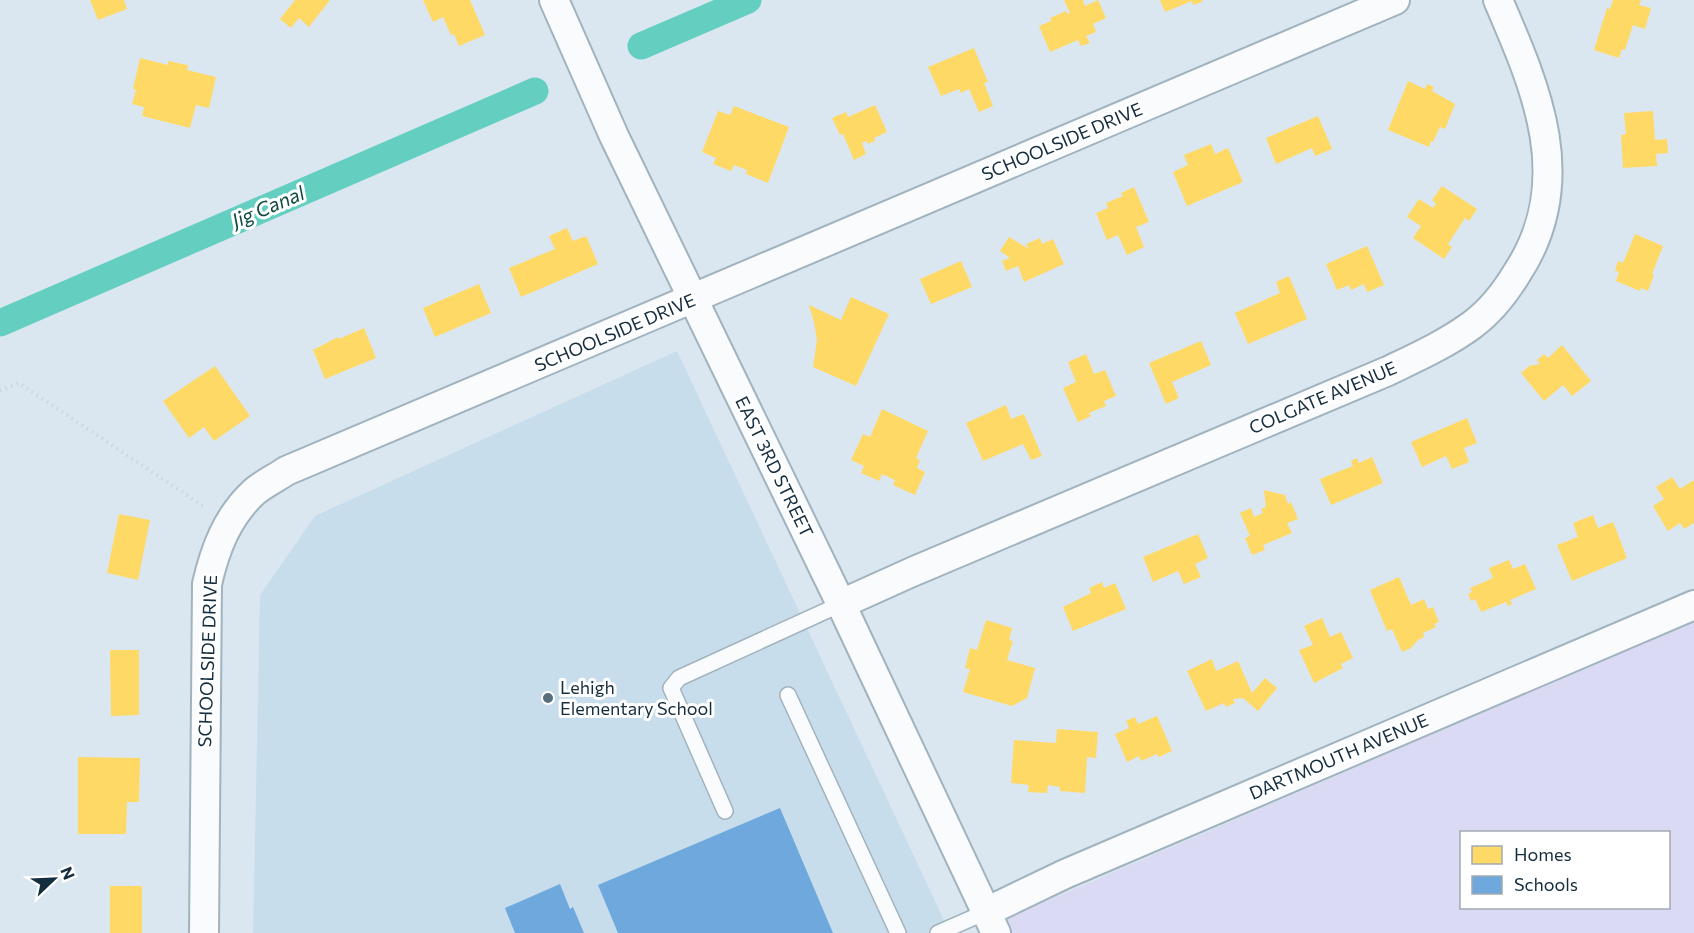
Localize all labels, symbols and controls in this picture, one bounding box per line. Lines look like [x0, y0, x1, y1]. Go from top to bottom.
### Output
street label: SCHOOLSIDE DRIVE [978, 97, 1145, 185]
water label: Jig Canal [226, 180, 308, 233]
street label: SCHOOLSIDE DRIVE [531, 288, 698, 376]
street label: COLGATE AVENUE [1245, 356, 1400, 438]
street label: EAST 3RD STREET [731, 392, 819, 541]
street label: SCHOOLSIDE DRIVE [193, 574, 221, 748]
place label: Lehigh Elementary School [560, 676, 713, 719]
marker: Lehigh Elementary School [541, 691, 555, 705]
street label: DARTMOUTH AVENUE [1246, 708, 1432, 804]
legend [1460, 831, 1670, 909]
text: Homes [1514, 843, 1572, 865]
north arrow [24, 849, 84, 909]
text: N [57, 864, 79, 882]
text: Schools [1514, 873, 1578, 895]

